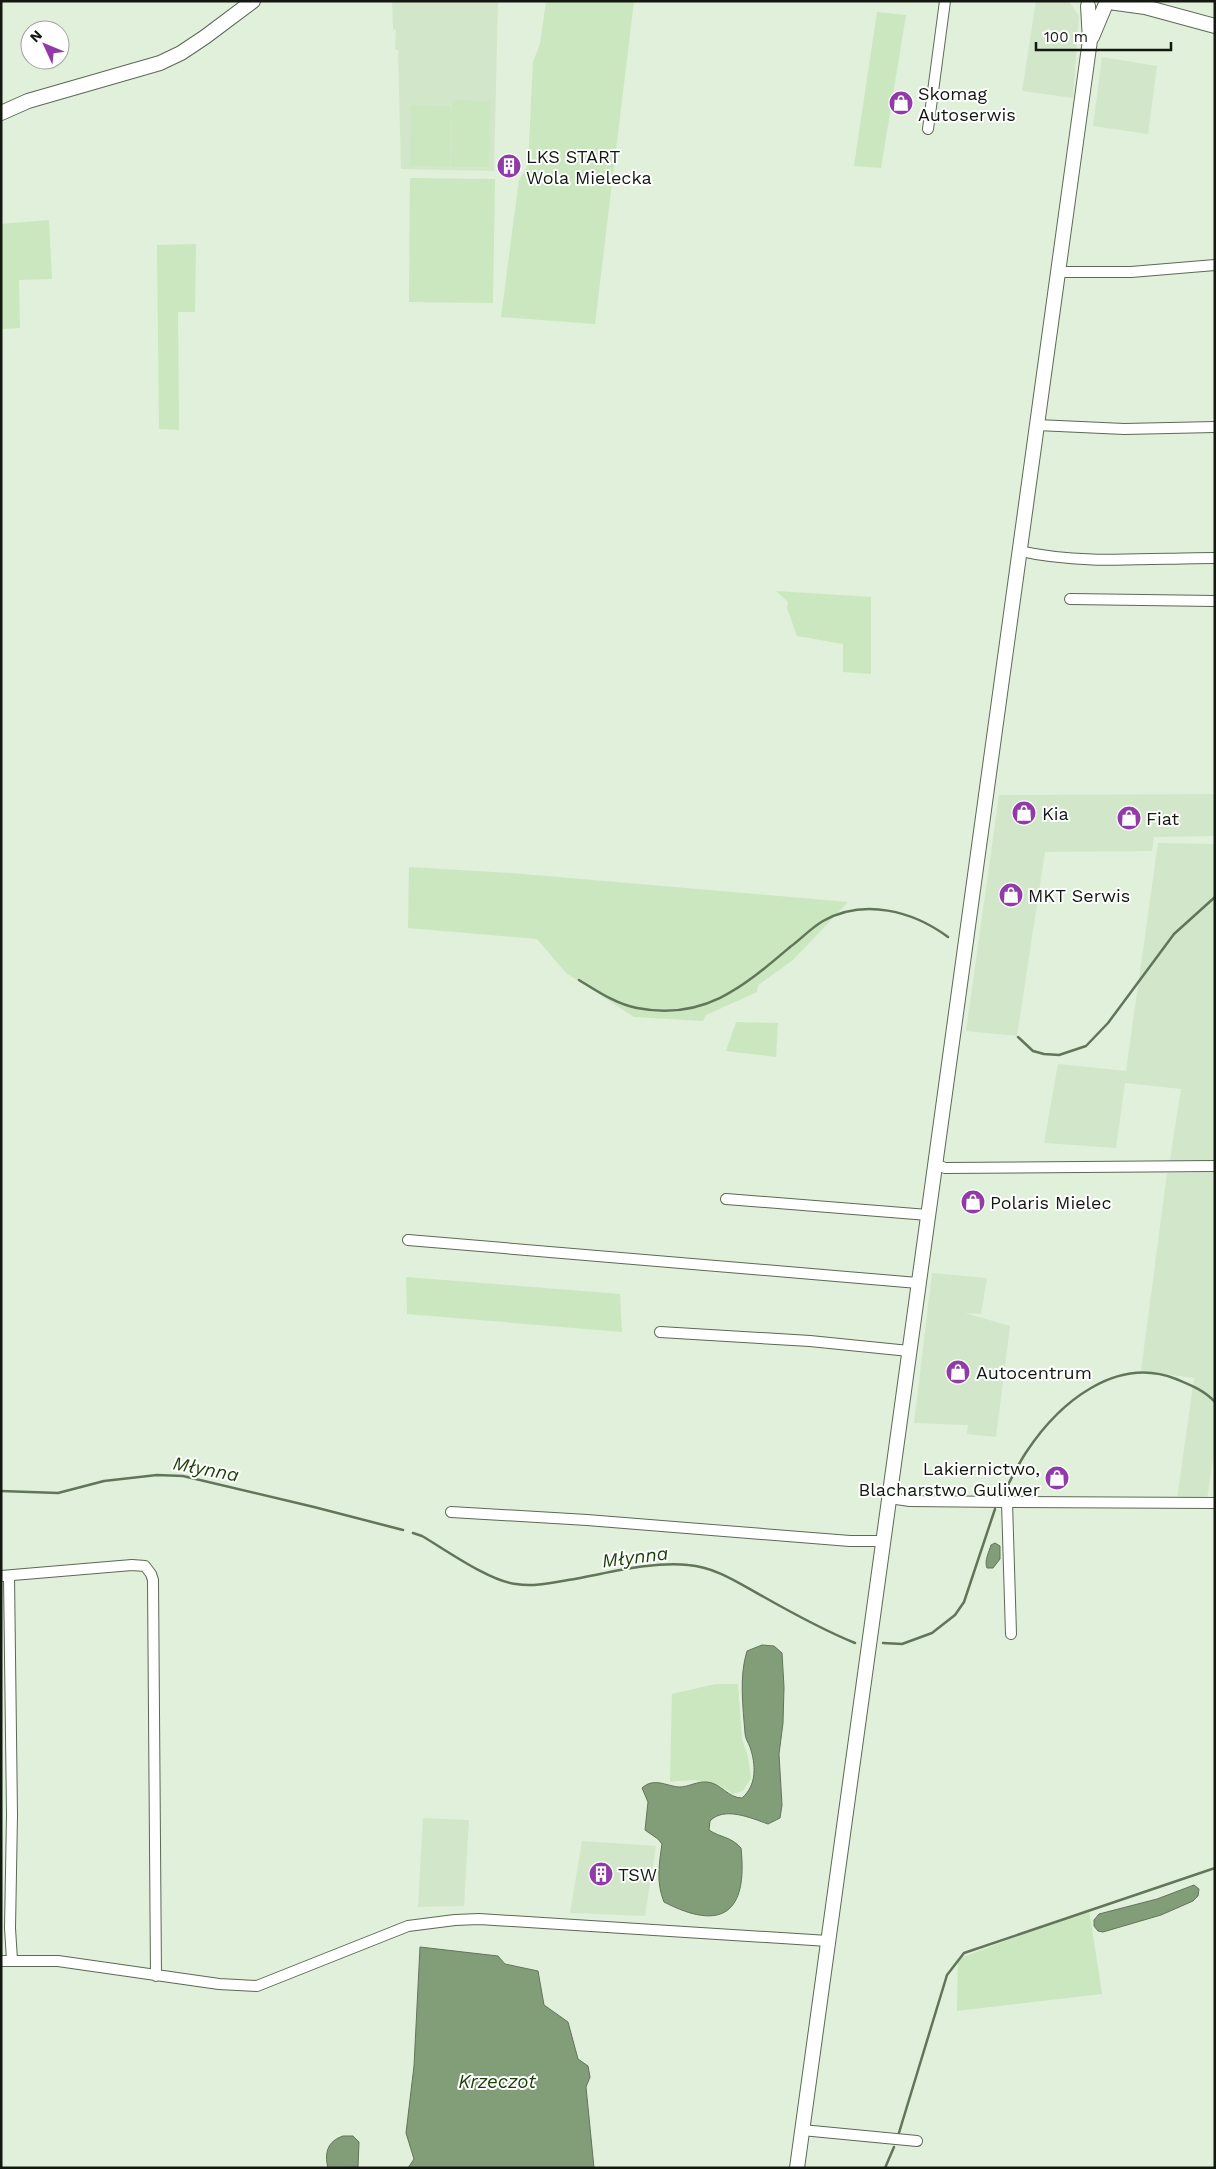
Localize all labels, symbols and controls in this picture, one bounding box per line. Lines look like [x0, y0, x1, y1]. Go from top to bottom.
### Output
north arrow [20, 20, 70, 70]
scale bar [1036, 20, 1171, 52]
text: N [26, 27, 45, 45]
text: 100 m [1044, 28, 1088, 46]
place label: Skomag Autoserwis [918, 83, 1016, 125]
shop icon: Skomag Autoserwis [888, 90, 914, 116]
place label: LKS START Wola Mielecka [526, 146, 652, 188]
building icon: LKS START Wola Mielecka [496, 153, 522, 179]
shop icon: Kia [1011, 800, 1037, 826]
place label: Kia [1042, 803, 1069, 824]
shop icon: Fiat [1116, 805, 1142, 831]
place label: Fiat [1146, 808, 1180, 829]
shop icon: MKT Serwis [998, 882, 1024, 908]
place label: MKT Serwis [1028, 885, 1130, 906]
shop icon: Polaris Mielec [960, 1189, 986, 1215]
place label: Polaris Mielec [990, 1192, 1112, 1213]
shop icon: Autocentrum [945, 1359, 971, 1385]
place label: Autocentrum [976, 1362, 1092, 1383]
water label: Młynna [171, 1451, 241, 1487]
place label: Lakiernictwo, Blacharstwo Guliwer [859, 1458, 1040, 1500]
shop icon: Lakiernictwo, Blacharstwo Guliwer [1044, 1465, 1070, 1491]
water label: Młynna [601, 1541, 670, 1572]
building icon: TSW [588, 1861, 614, 1887]
place label: TSW [618, 1864, 657, 1885]
water label: Krzeczot [458, 2070, 536, 2093]

